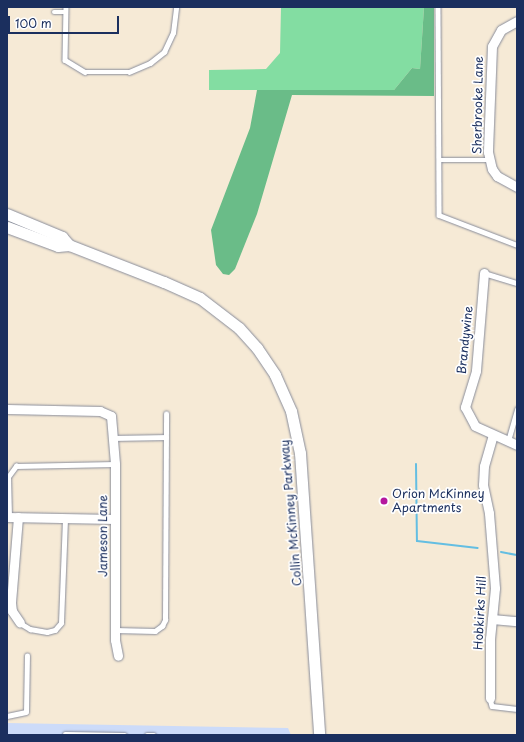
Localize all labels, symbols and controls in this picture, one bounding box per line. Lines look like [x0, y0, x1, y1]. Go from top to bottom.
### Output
scale bar [10, 8, 121, 34]
text: 100 m [15, 14, 52, 32]
street label: Sherbrooke Lane [470, 56, 486, 154]
street label: Brandywine [454, 305, 476, 375]
street label: Collin McKinney Parkway [277, 439, 305, 587]
place label: Orion McKinney Apartments [392, 487, 485, 515]
street label: Jameson Lane [96, 495, 110, 577]
marker: Orion McKinney Apartments [379, 496, 389, 506]
street label: Hobkirks Hill [471, 575, 489, 651]

